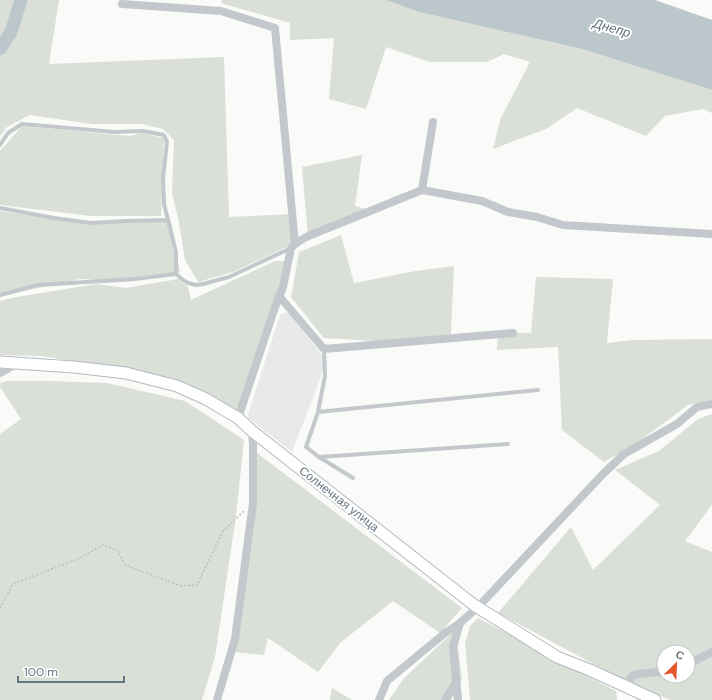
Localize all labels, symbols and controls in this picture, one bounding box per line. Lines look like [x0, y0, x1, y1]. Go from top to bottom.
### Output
water label: Днепр [590, 14, 633, 41]
street label: Солнечная улица [296, 463, 382, 535]
north arrow [656, 644, 696, 684]
text: С [674, 647, 687, 663]
scale bar [18, 658, 124, 684]
text: 100 m [24, 664, 58, 680]

